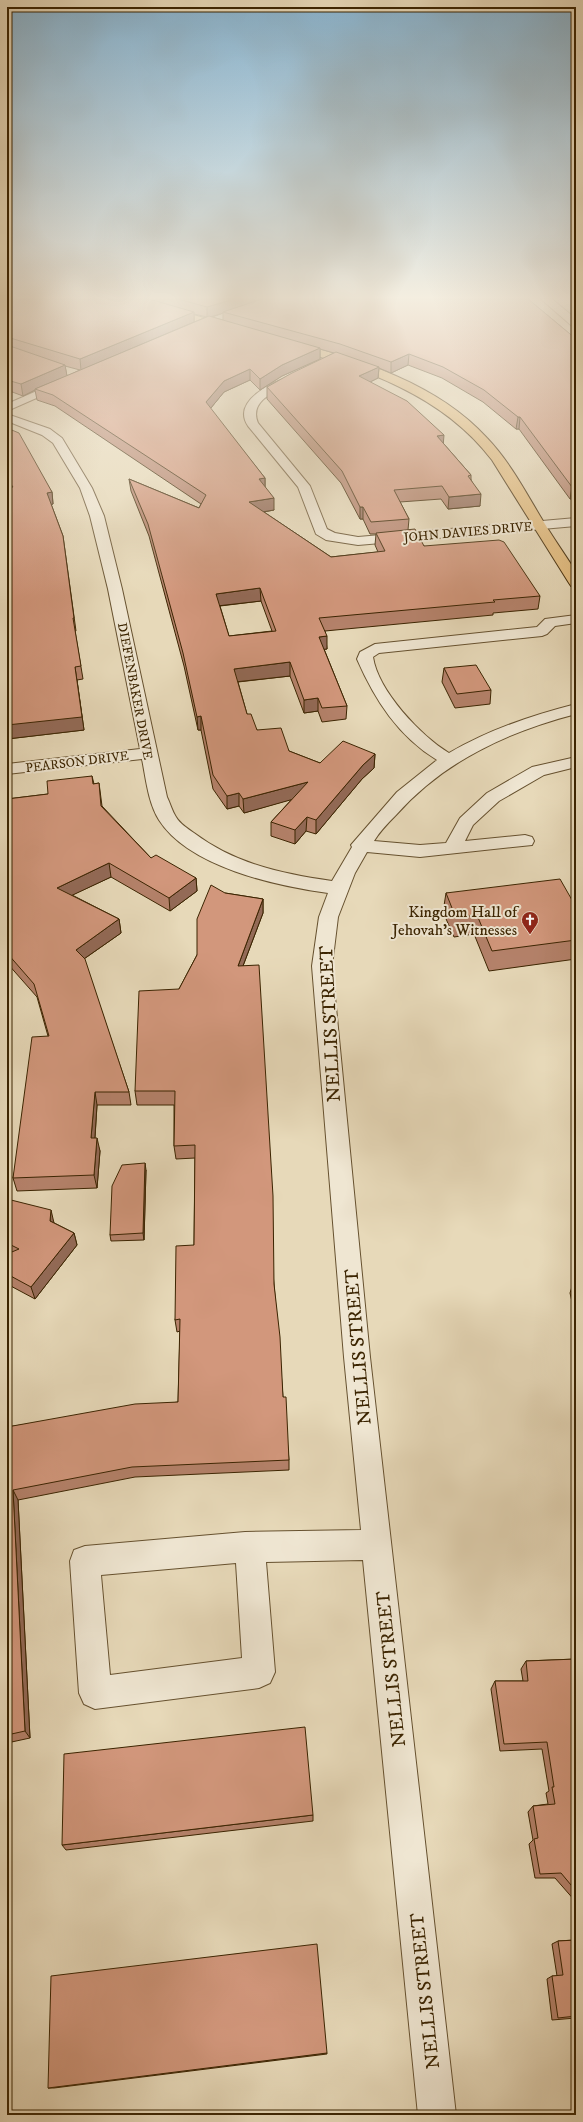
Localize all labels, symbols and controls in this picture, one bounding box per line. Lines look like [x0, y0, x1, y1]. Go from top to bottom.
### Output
street label: JOHN DAVIES DRIVE [402, 518, 533, 546]
street label: DIEFENBAKER DRIVE [114, 621, 156, 761]
street label: PEARSON DRIVE [25, 748, 130, 776]
place label: Kingdom Hall of Jehovah's Witnesses [390, 902, 520, 940]
church icon: Kingdom Hall of Jehovah's Witnesses [520, 910, 540, 935]
street label: NELLIS STREET [315, 945, 346, 1103]
street label: NELLIS STREET [340, 1267, 377, 1426]
street label: NELLIS STREET [372, 1589, 411, 1748]
street label: NELLIS STREET [406, 1911, 445, 2070]

